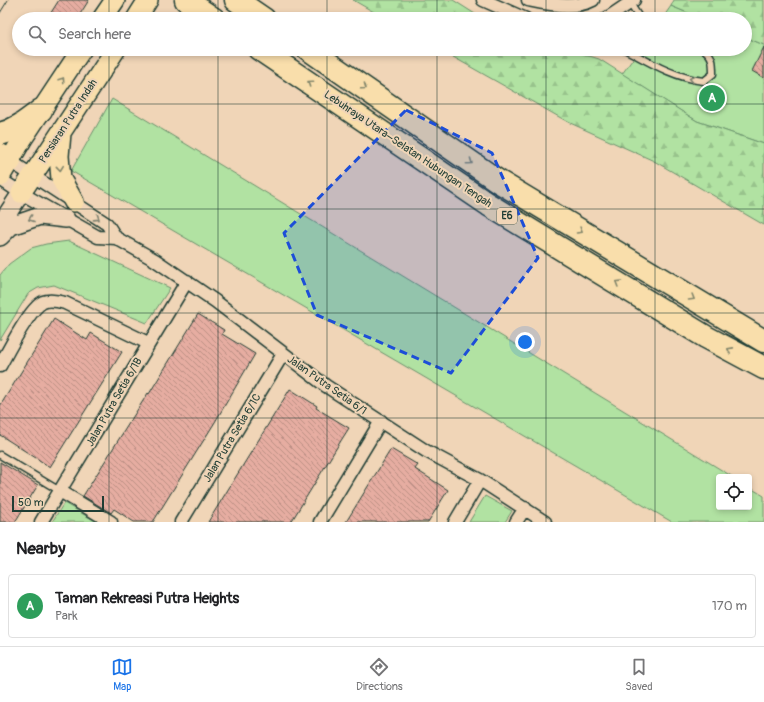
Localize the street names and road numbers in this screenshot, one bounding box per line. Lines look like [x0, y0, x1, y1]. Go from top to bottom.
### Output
street label: Persiaran Putra Indah [36, 77, 100, 165]
street label: Lebuhraya Utara–Selatan Hubungan Tengah [322, 88, 494, 210]
road number: E6 [497, 208, 517, 224]
street label: Jalan Putra Setia 6/1 [285, 353, 369, 417]
street label: Jalan Putra Setia 6/1B [83, 355, 145, 449]
street label: Jalan Putra Setia 6/1C [200, 391, 264, 485]

